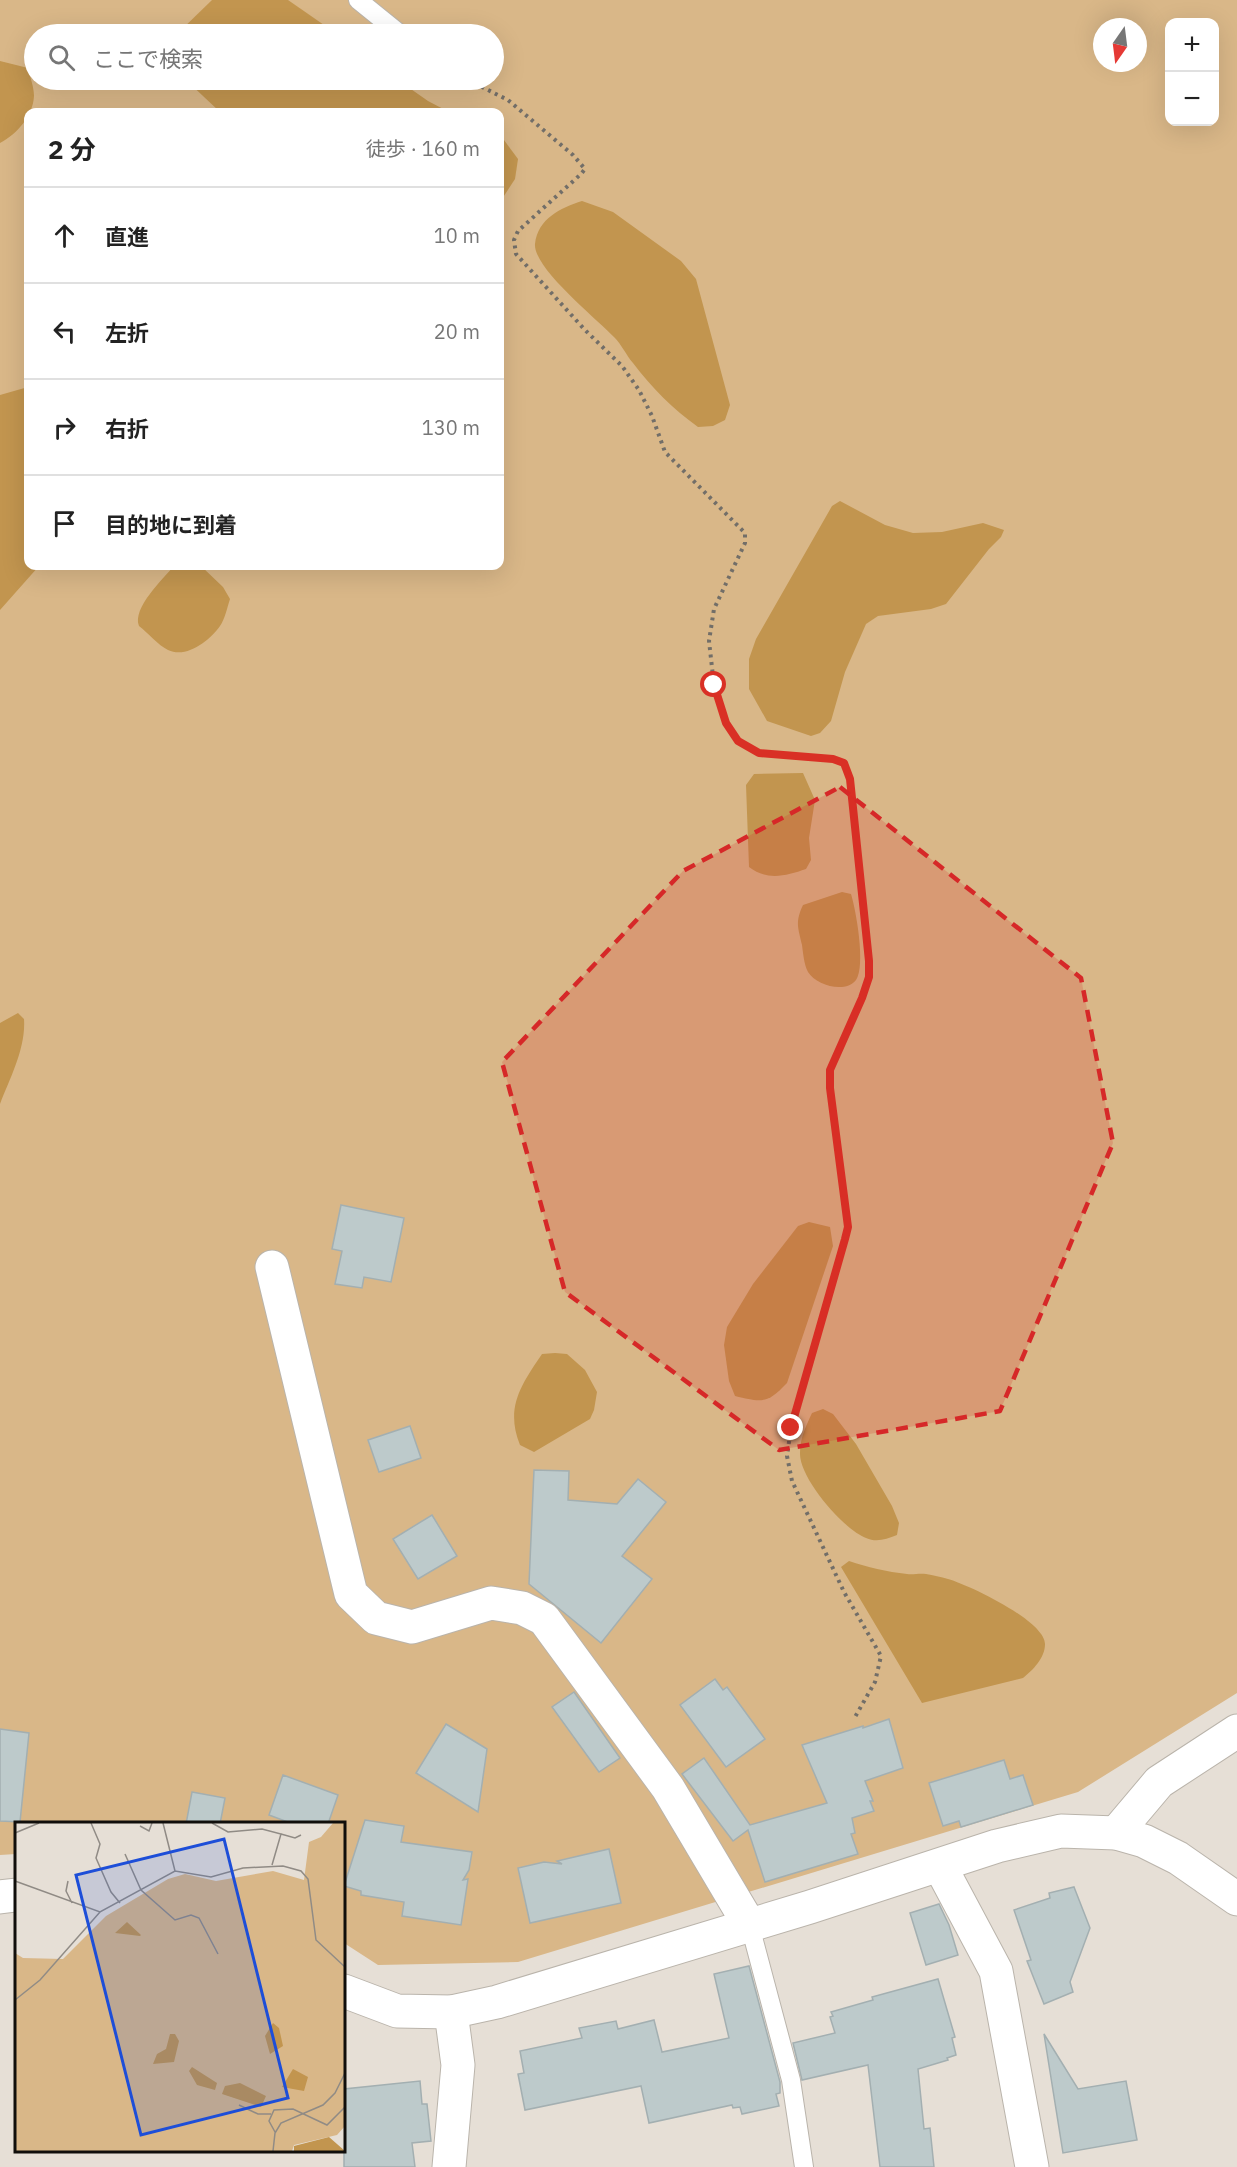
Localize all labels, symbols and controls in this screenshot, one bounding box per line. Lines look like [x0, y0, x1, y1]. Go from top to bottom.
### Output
north arrow [1093, 18, 1147, 72]
map controls [1165, 18, 1219, 126]
button: + [1165, 18, 1219, 72]
search box [24, 24, 504, 90]
icon: search [45, 41, 78, 74]
text: ここで検索 [93, 44, 203, 73]
button: − [1165, 72, 1219, 126]
text: 2 分 [48, 132, 96, 166]
text: 徒歩 · 160 m [366, 135, 480, 162]
icon: ahead [48, 219, 81, 252]
text: 直進 [105, 222, 149, 251]
text: 10 m [434, 222, 480, 249]
icon: left [48, 315, 81, 348]
text: 左折 [105, 318, 149, 347]
text: 20 m [434, 318, 480, 345]
icon: right [48, 411, 81, 444]
text: 右折 [105, 414, 149, 443]
text: 130 m [422, 414, 480, 441]
icon: arrive [48, 507, 81, 540]
text: 目的地に到着 [105, 510, 237, 539]
route start [700, 671, 726, 697]
route end [777, 1414, 803, 1440]
inset map [15, 1822, 345, 2152]

